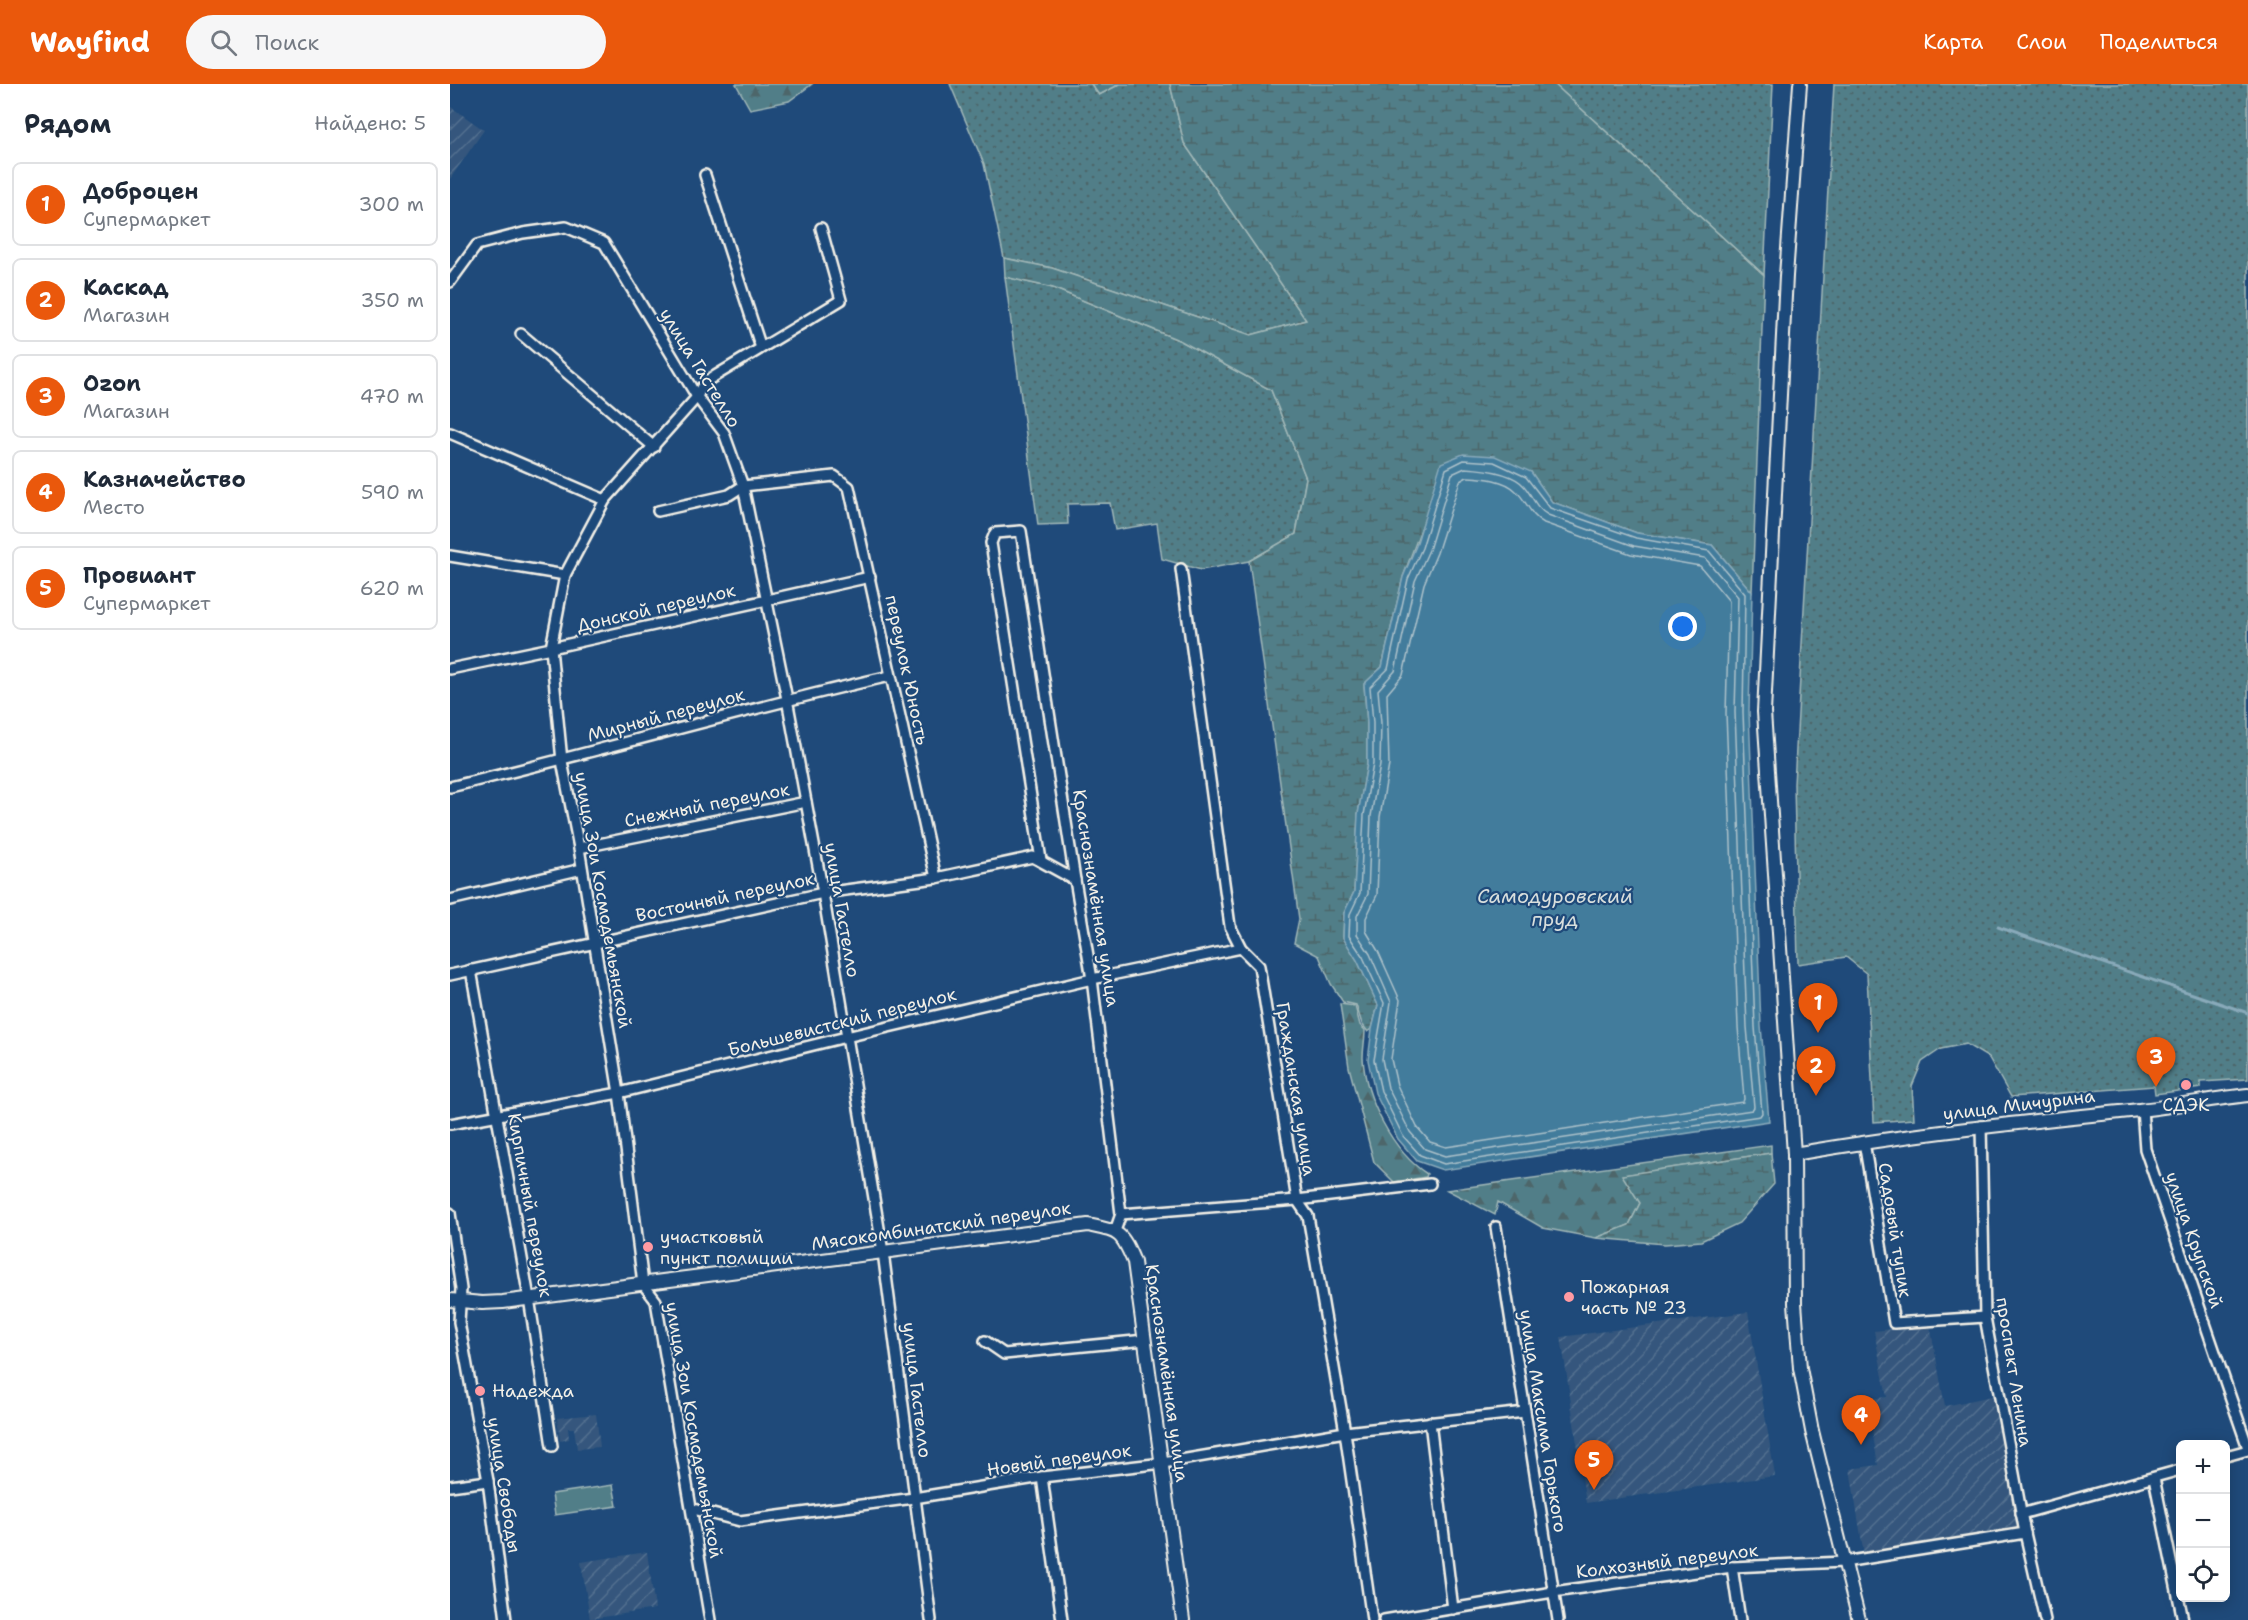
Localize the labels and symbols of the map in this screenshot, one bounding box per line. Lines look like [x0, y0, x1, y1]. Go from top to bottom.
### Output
street label: улица Гастелло [654, 304, 746, 432]
street label: Донской переулок [574, 578, 738, 638]
street label: переулок Юность [879, 593, 935, 747]
your location [1668, 612, 1697, 641]
street label: Мирный переулок [585, 682, 748, 748]
street label: улица Зои Космодемьянской [569, 770, 637, 1030]
street label: Снежный переулок [622, 777, 792, 833]
street label: Краснознамённая улица [1067, 788, 1125, 1008]
street label: улица Гастелло [818, 841, 866, 979]
street label: Восточный переулок [634, 866, 817, 928]
water label: Самодуровский пруд [1477, 883, 1633, 932]
street label: Большевистский переулок [725, 982, 959, 1062]
pin: 1 [1798, 984, 1838, 1033]
street label: Гражданская улица [1270, 1001, 1322, 1177]
pin: 3 [2136, 1038, 2176, 1087]
pin: 2 [1796, 1046, 1836, 1096]
marker: СДЭК [2179, 1078, 2193, 1092]
street label: улица Мичурина [1942, 1084, 2096, 1126]
place label: СДЭК [2162, 1093, 2210, 1117]
street label: Кирпичный переулок [502, 1111, 558, 1299]
street label: Садовый тупик [1873, 1161, 1918, 1299]
street label: улица Крупской [2159, 1169, 2229, 1311]
street label: Мясокомбинатский переулок [810, 1196, 1073, 1256]
place label: участковый пункт полиции [660, 1225, 793, 1270]
marker: участковый пункт полиции [641, 1240, 655, 1254]
street label: Краснознамённая улица [1140, 1263, 1194, 1483]
place label: Пожарная часть № 23 [1581, 1275, 1687, 1320]
marker: Пожарная часть № 23 [1562, 1290, 1576, 1304]
street label: проспект Ленина [1990, 1295, 2038, 1449]
street label: улица Зои Космодемьянской [660, 1300, 728, 1560]
street label: улица Максима Горького [1513, 1308, 1573, 1534]
street label: улица Гастелло [897, 1321, 937, 1459]
place label: Надежда [492, 1379, 574, 1403]
marker: Надежда [473, 1384, 487, 1398]
pin: 4 [1842, 1396, 1880, 1445]
street label: улица Свободы [481, 1415, 527, 1555]
street label: Новый переулок [985, 1438, 1133, 1482]
pin: 5 [1574, 1440, 1614, 1490]
street label: Колхозный переулок [1575, 1538, 1760, 1584]

